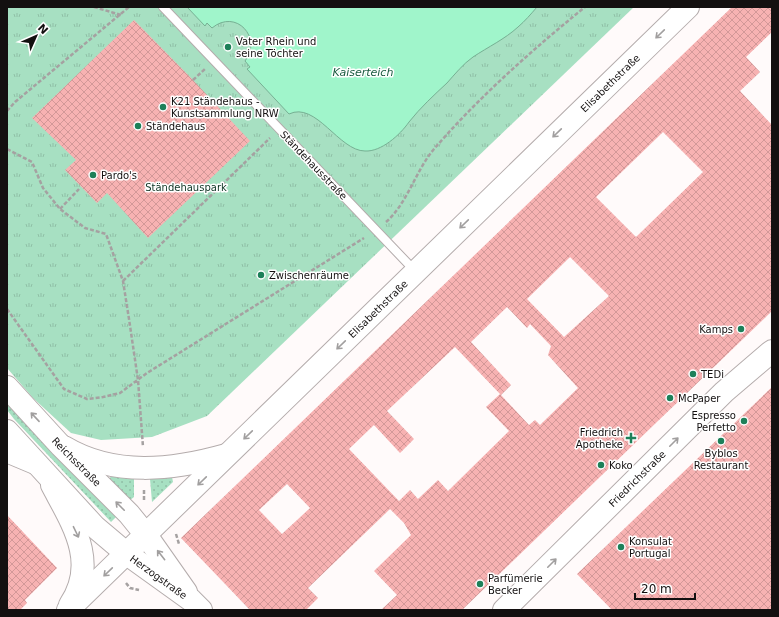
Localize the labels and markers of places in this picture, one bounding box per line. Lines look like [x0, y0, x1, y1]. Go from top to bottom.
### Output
place label: Vater Rhein und seine Töchter [236, 36, 316, 59]
marker: Vater Rhein und seine Töchter [223, 42, 233, 52]
place label: K21 Ständehaus - Kunstsammlung NRW [171, 96, 279, 119]
marker: K21 Ständehaus - Kunstsammlung NRW [158, 102, 168, 112]
marker: Ständehaus [133, 121, 143, 131]
place label: Ständehaus [146, 121, 205, 132]
marker: Pardo's [88, 170, 98, 180]
place label: Pardo's [101, 170, 137, 181]
marker: Zwischenräume [256, 270, 266, 280]
place label: Zwischenräume [269, 270, 349, 281]
place label: Kamps [699, 324, 733, 335]
marker: Kamps [736, 324, 746, 334]
marker: TEDi [688, 369, 698, 379]
place label: TEDi [700, 369, 724, 380]
marker: McPaper [665, 393, 675, 403]
place label: McPaper [678, 393, 721, 404]
place label: Espresso Perfetto [692, 410, 736, 433]
marker: Espresso Perfetto [739, 416, 749, 426]
place label: Friedrich Apotheke [576, 427, 623, 450]
marker: Friedrich Apotheke [626, 433, 636, 443]
marker: Byblos Restaurant [716, 436, 726, 446]
place label: Byblos Restaurant [694, 448, 748, 471]
marker: Koko [596, 460, 606, 470]
place label: Koko [609, 460, 633, 471]
place label: Konsulat Portugal [629, 536, 672, 559]
marker: Konsulat Portugal [616, 542, 626, 552]
place label: Parfümerie Becker [488, 573, 543, 596]
marker: Parfümerie Becker [475, 579, 485, 589]

